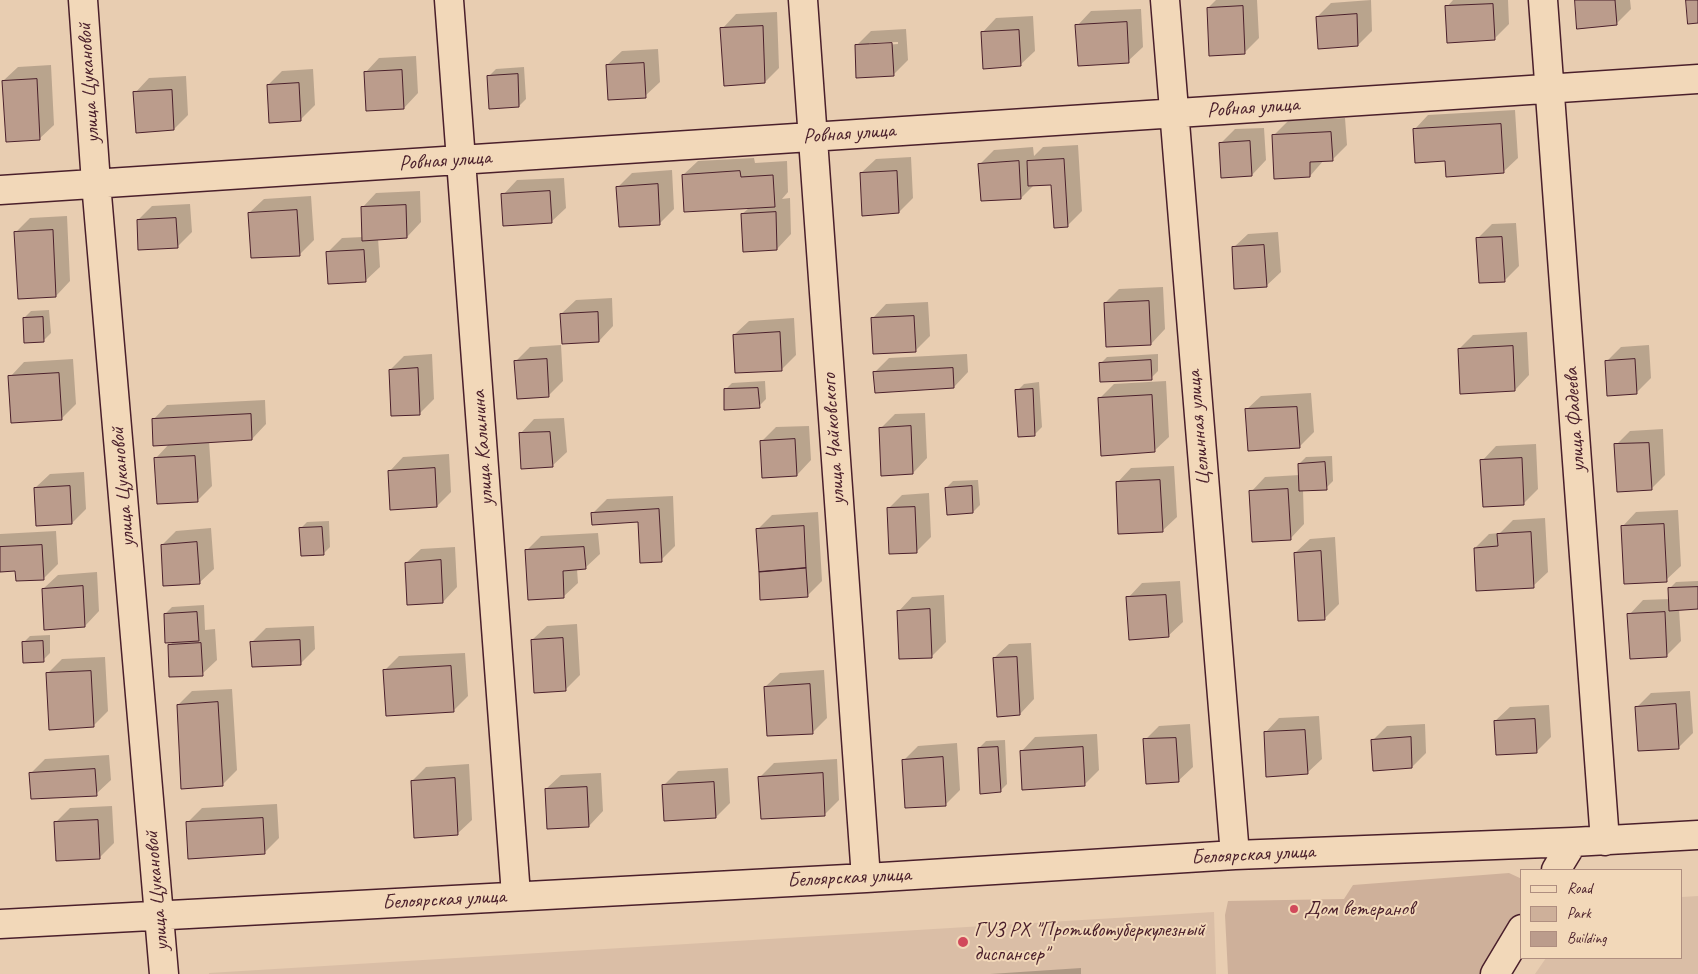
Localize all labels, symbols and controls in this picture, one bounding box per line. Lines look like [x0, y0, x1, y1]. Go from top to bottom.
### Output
street label: улица Цукановой [72, 22, 106, 144]
street label: Ровная улица [1206, 92, 1300, 124]
street label: Ровная улица [802, 118, 896, 150]
street label: Ровная улица [398, 145, 492, 177]
street label: улица Фадеева [1559, 367, 1591, 473]
street label: Целинная улица [1181, 369, 1217, 487]
street label: улица Чайковского [817, 372, 851, 506]
street label: улица Калинина [466, 390, 500, 506]
street label: улица Цукановой [105, 426, 141, 548]
street label: улица Цукановой [139, 830, 175, 952]
street label: Белоярская улица [1191, 839, 1315, 871]
street label: Белоярская улица [787, 862, 911, 894]
legend [1520, 869, 1683, 959]
text: Road [1567, 879, 1592, 898]
street label: Белоярская улица [382, 884, 506, 916]
place label: Дом ветеранов [1304, 896, 1414, 922]
marker: Дом ветеранов [1288, 903, 1300, 915]
text: Park [1567, 904, 1591, 923]
place label: ГУЗ РХ "Противотуберкулезный диспансер" [974, 917, 1205, 967]
text: Building [1567, 929, 1606, 948]
marker: ГУЗ РХ "Противотуберкулезный диспансер" [956, 935, 970, 949]

